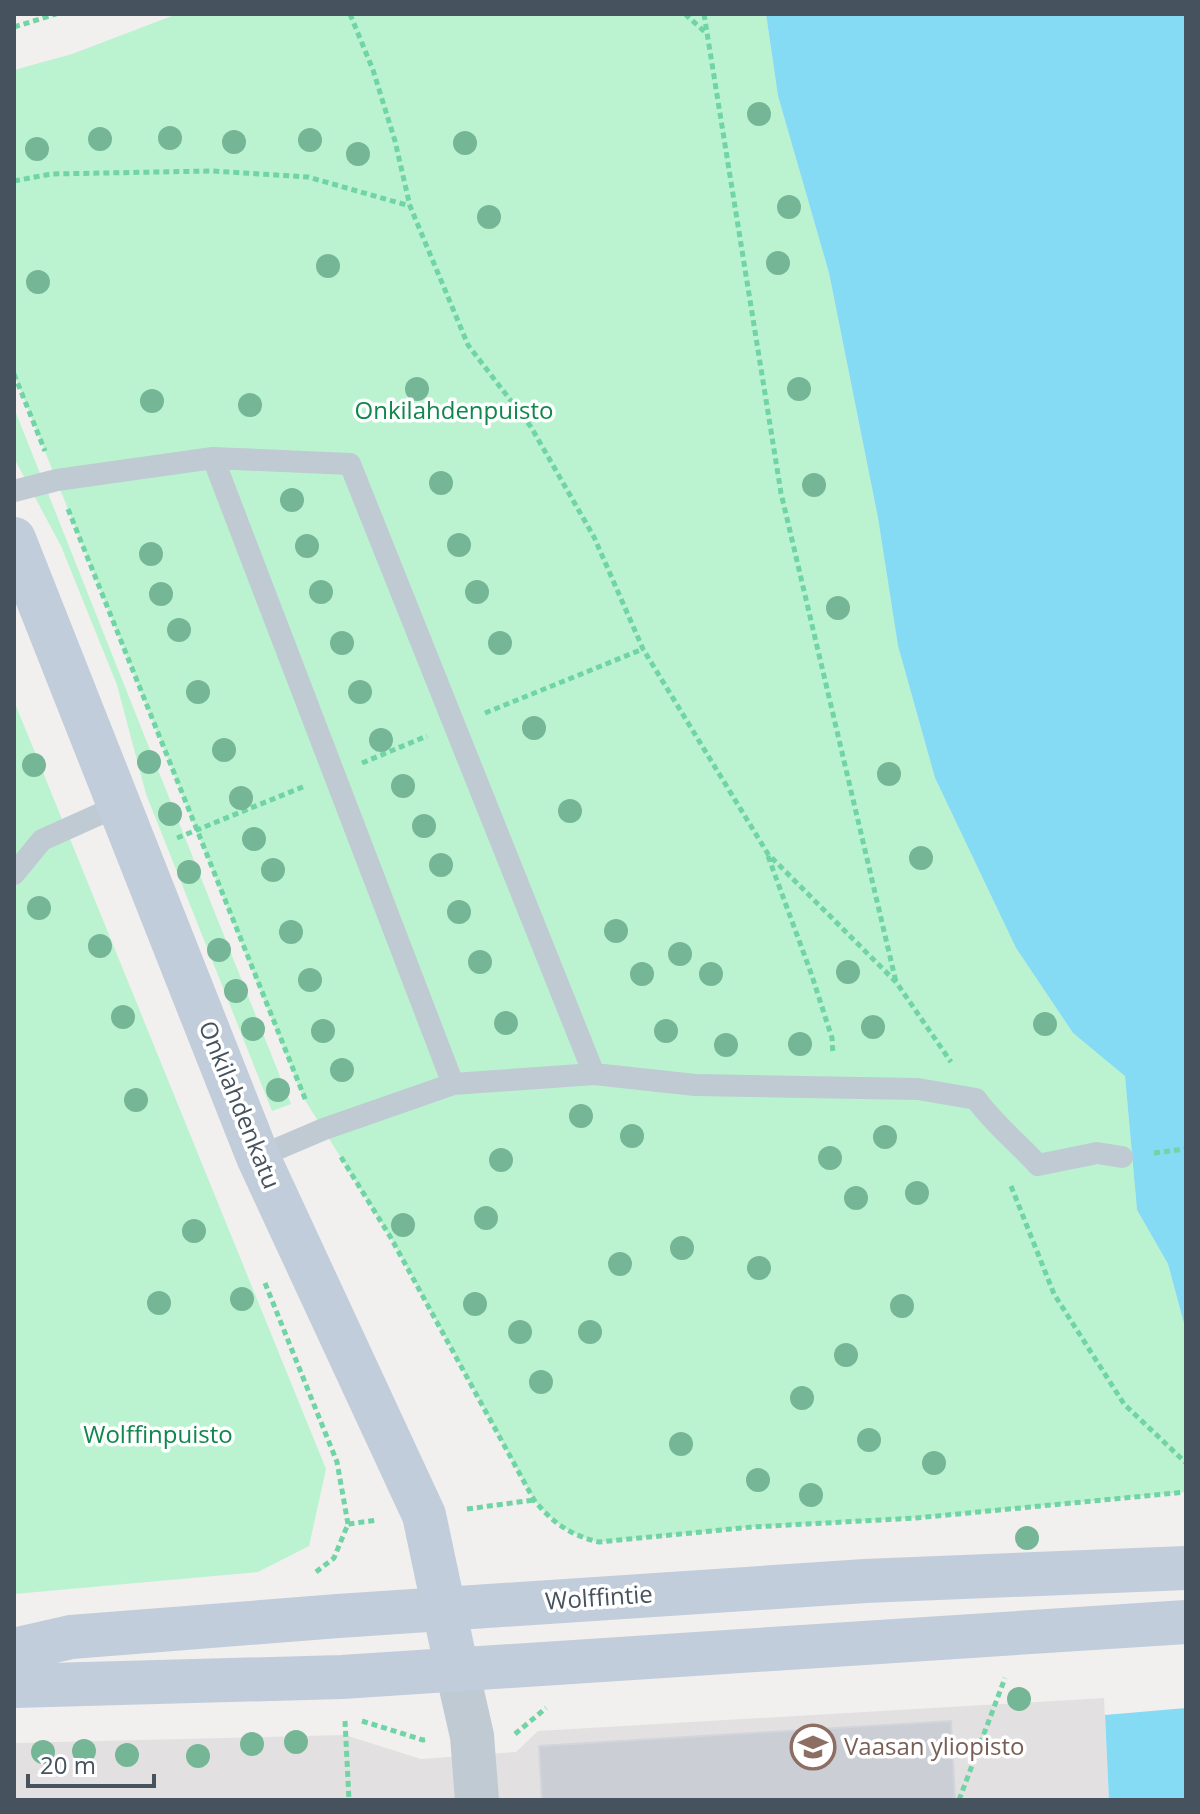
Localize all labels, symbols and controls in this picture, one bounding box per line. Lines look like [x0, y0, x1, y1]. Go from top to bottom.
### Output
park label: Onkilahdenpuisto [355, 393, 553, 426]
street label: Onkilahdenkatu [192, 1016, 289, 1193]
park label: Wolffinpuisto [83, 1417, 233, 1450]
street label: Wolffintie [544, 1576, 654, 1617]
school or university icon: Vaasan yliopisto [789, 1723, 837, 1771]
place label: Vaasan yliopisto [844, 1729, 1024, 1762]
scale bar [28, 1738, 154, 1788]
text: 20 m [40, 1748, 96, 1781]

